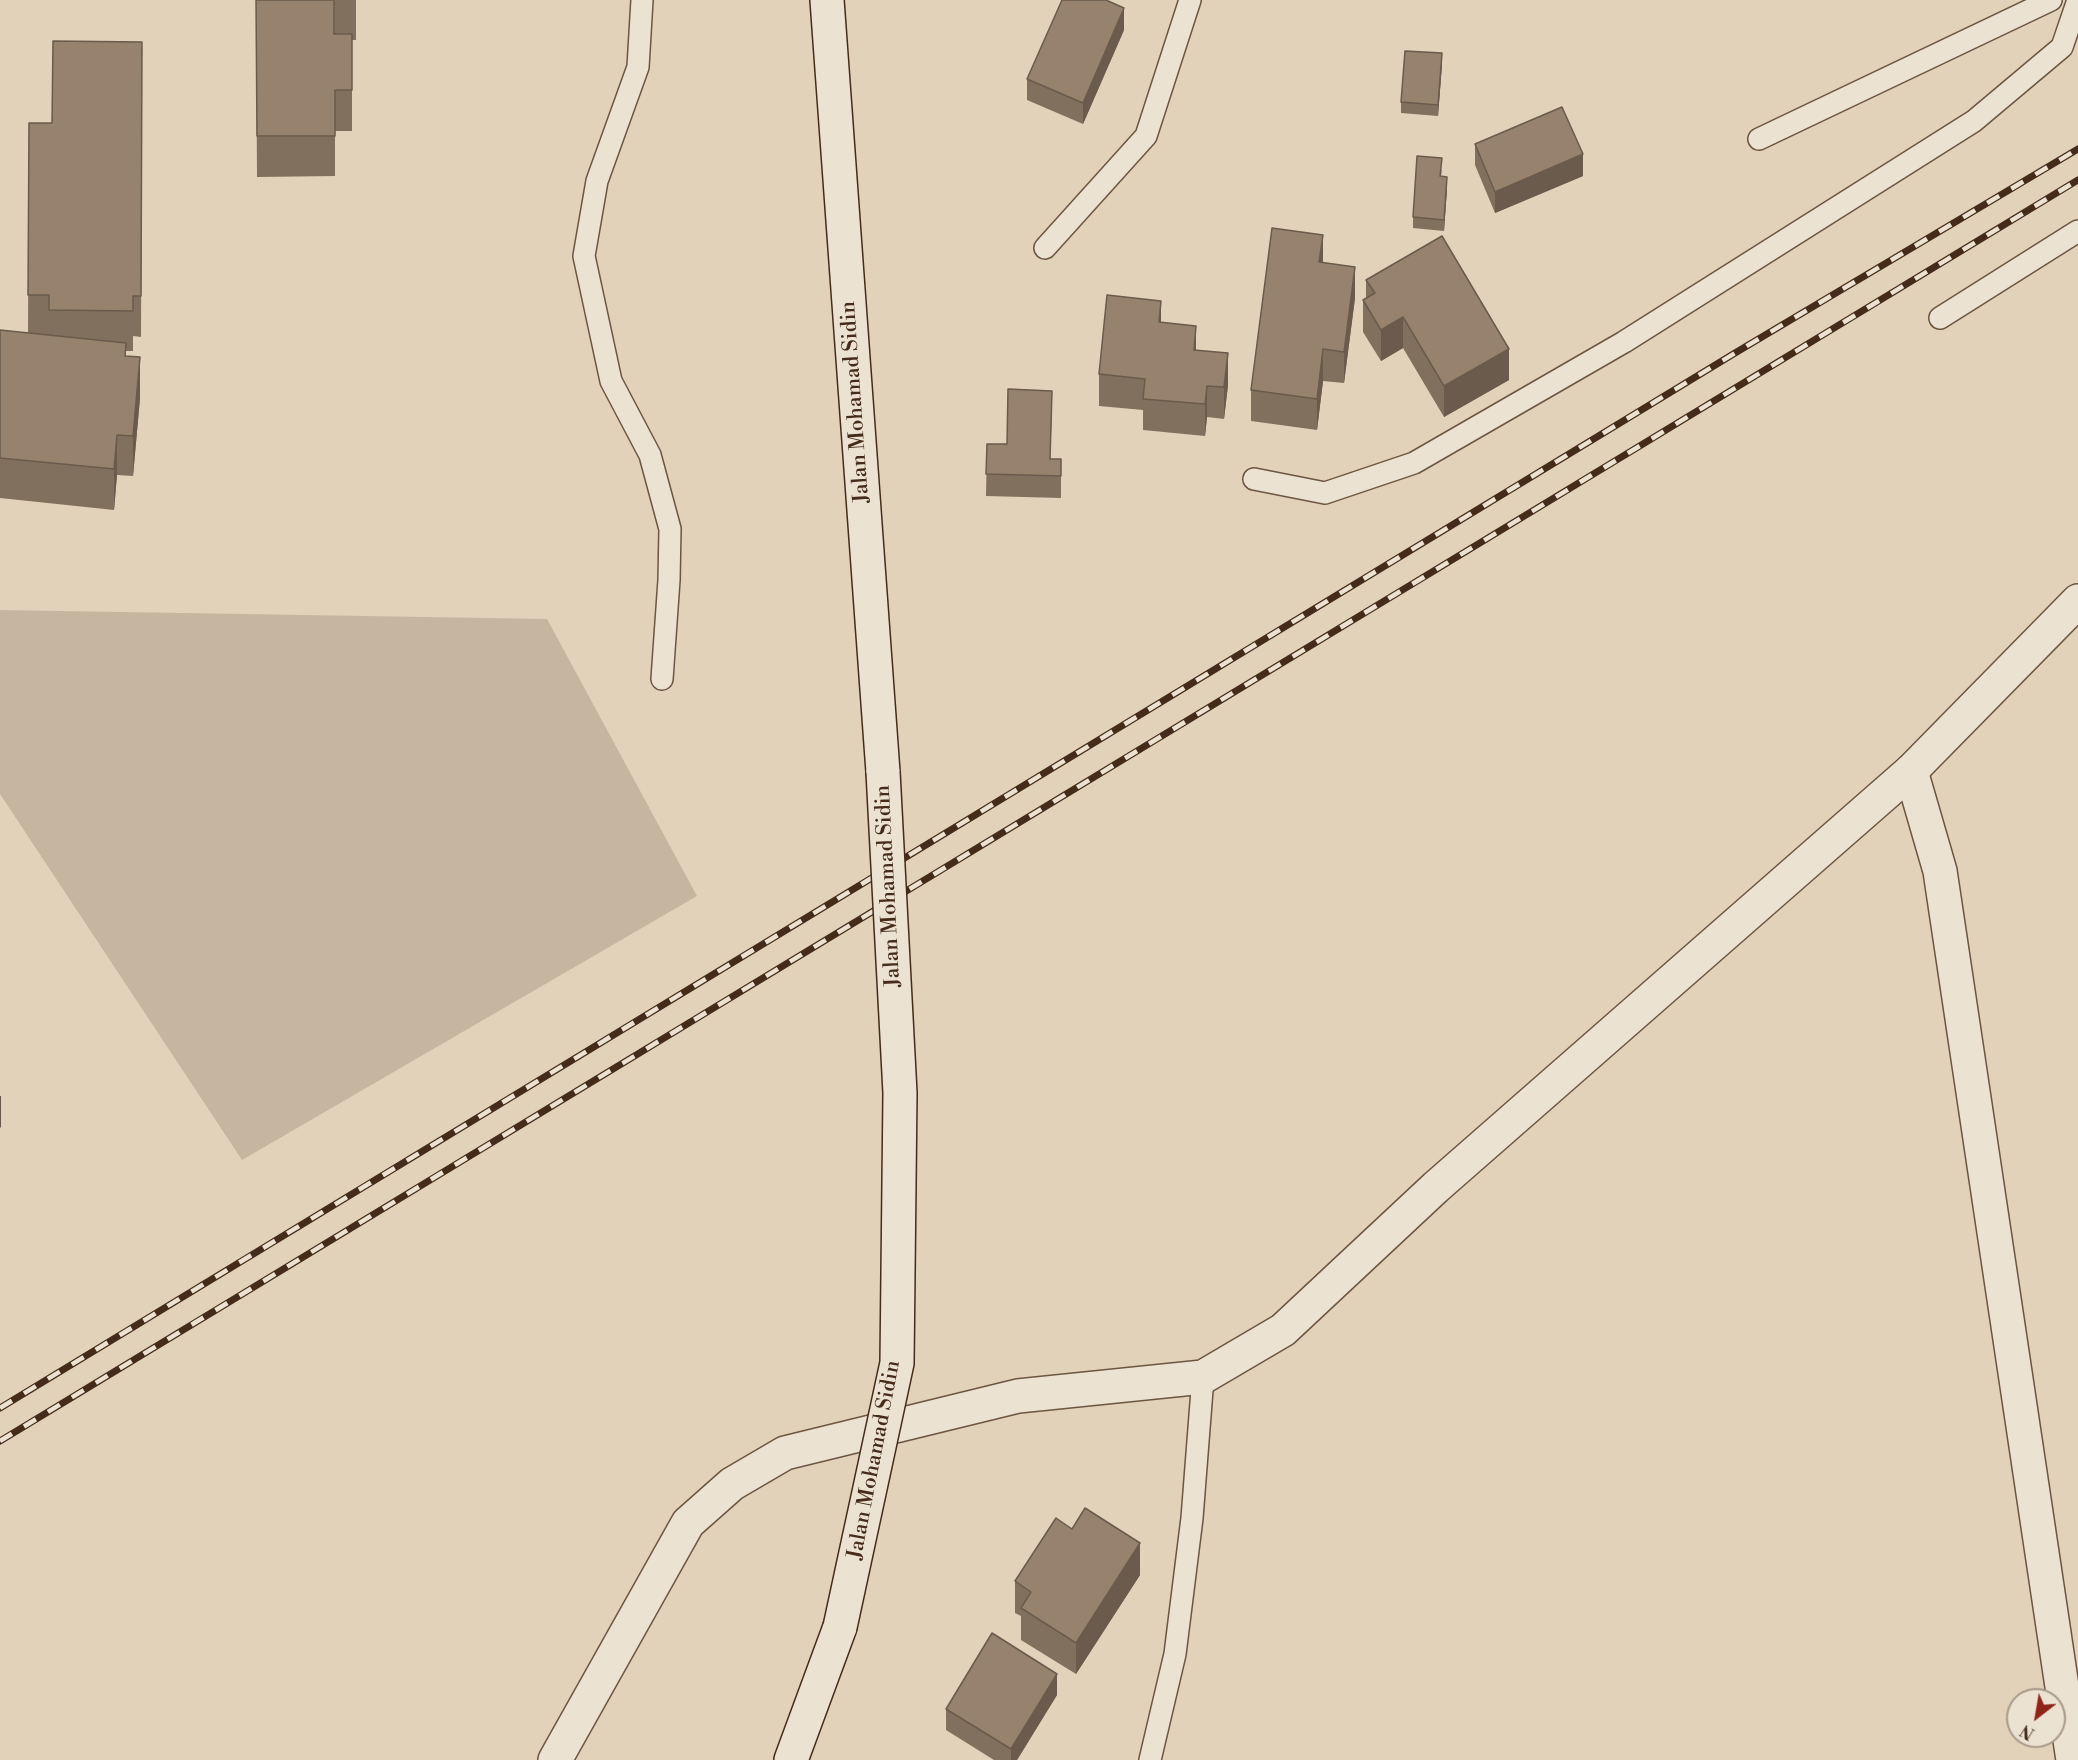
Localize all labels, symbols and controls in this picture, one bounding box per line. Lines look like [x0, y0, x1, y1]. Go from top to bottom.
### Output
street label: Jalan Mohamad Sidin [836, 300, 876, 504]
street label: Jalan Mohamad Sidin [871, 784, 907, 988]
street label: Jalan Mohamad Sidin [843, 1358, 907, 1562]
north arrow [2006, 1688, 2066, 1748]
text: N [2017, 1720, 2038, 1744]

